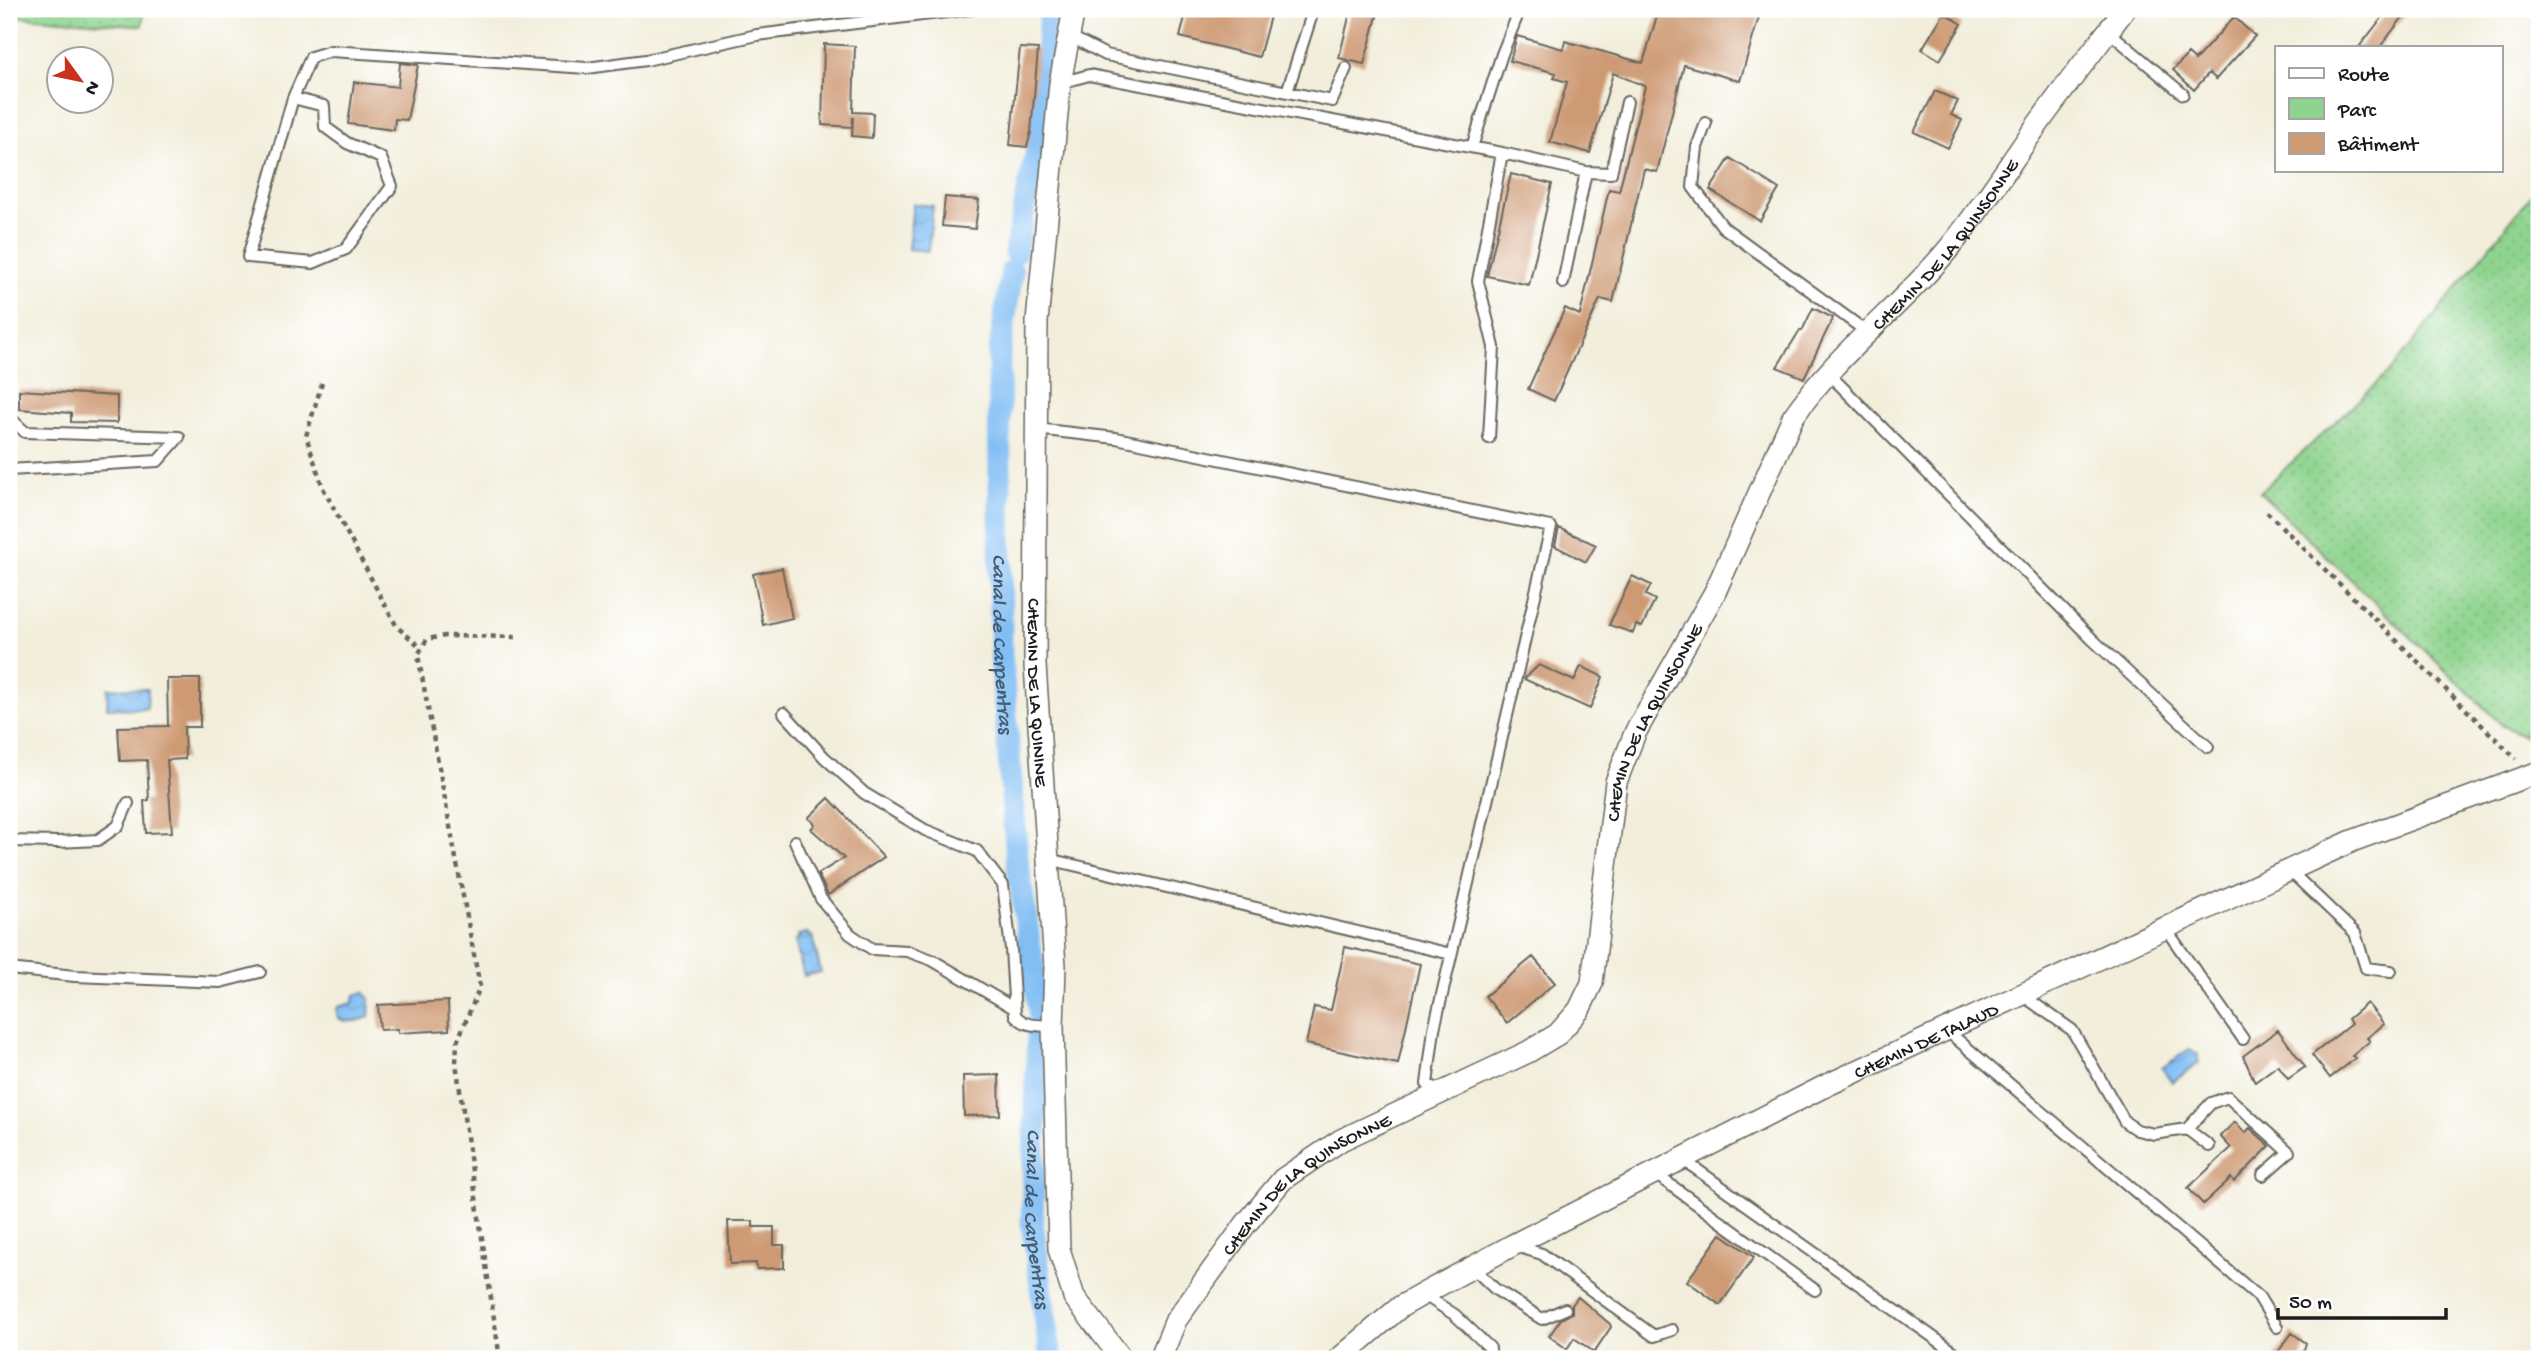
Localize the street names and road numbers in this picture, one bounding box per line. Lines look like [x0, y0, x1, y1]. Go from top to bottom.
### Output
street label: CHEMIN DE LA QUINSONNE [1869, 155, 2026, 337]
street label: CHEMIN DE LA QUININE [1020, 598, 1051, 789]
street label: CHEMIN DE LA QUINSONNE [1603, 620, 1710, 823]
street label: CHEMIN DE TALAUD [1851, 999, 2003, 1086]
street label: CHEMIN DE LA QUINSONNE [1219, 1110, 1397, 1261]

